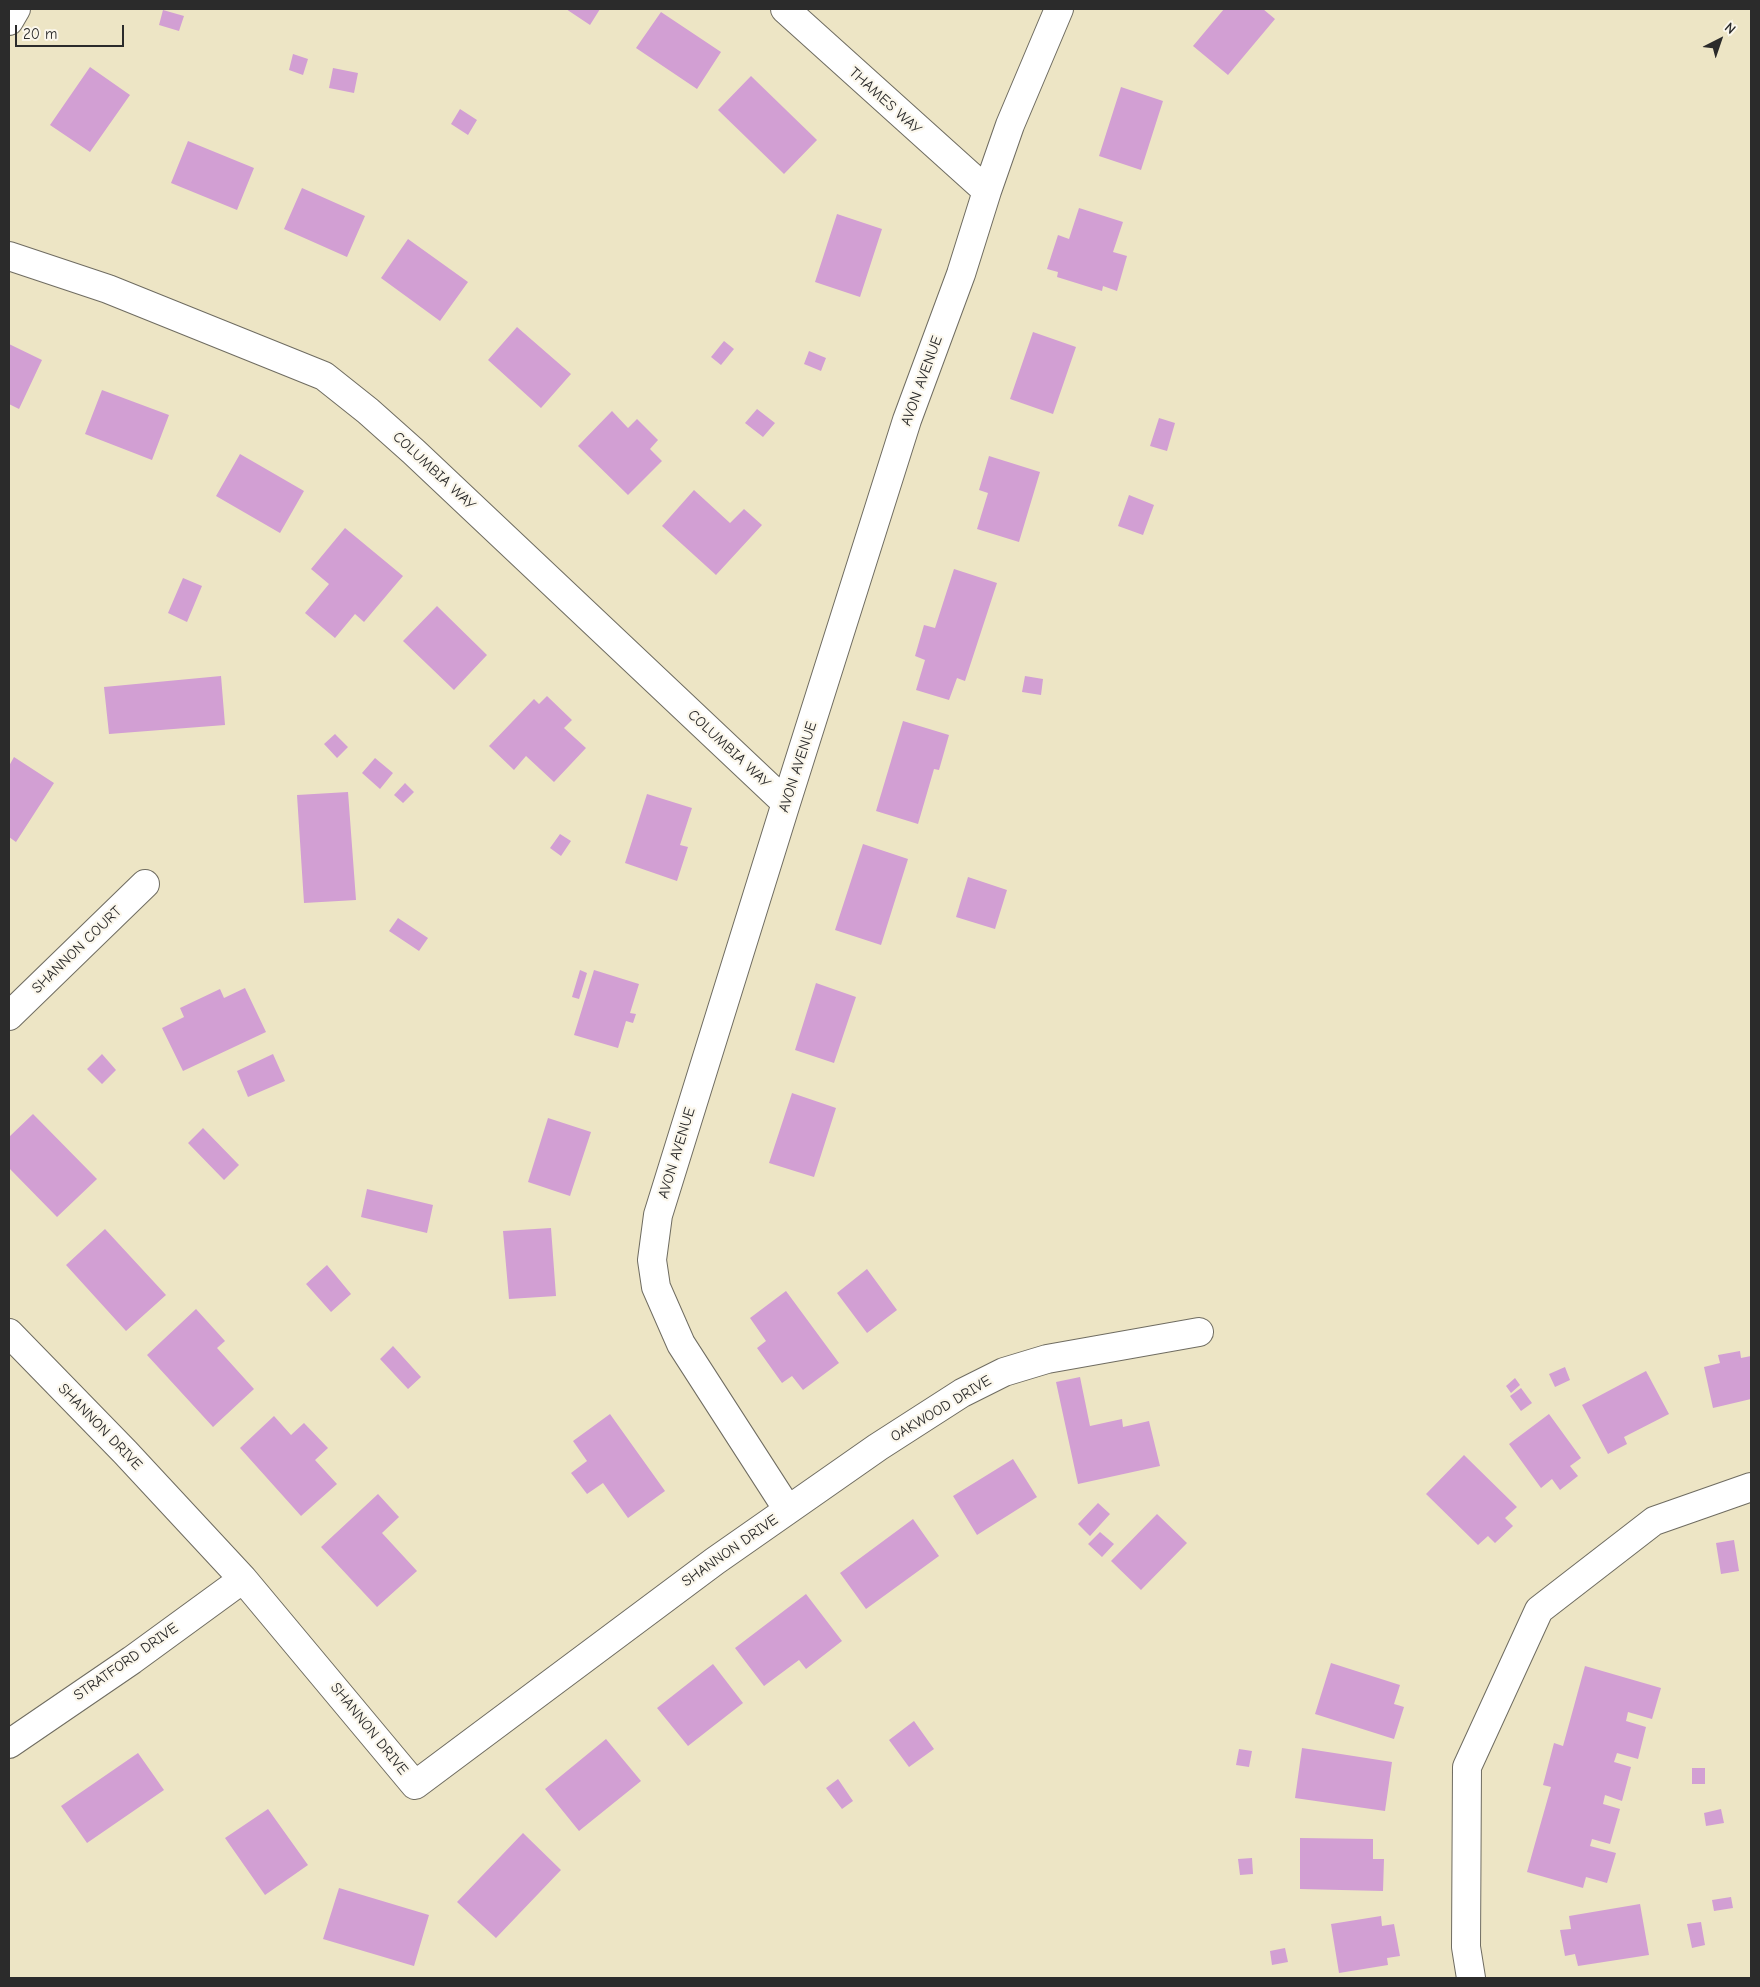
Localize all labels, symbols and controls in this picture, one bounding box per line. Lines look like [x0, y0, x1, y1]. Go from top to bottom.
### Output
scale bar [18, 15, 126, 47]
north arrow [1695, 15, 1745, 65]
text: N [1721, 19, 1739, 38]
text: 20 m [23, 25, 57, 43]
street label: THAMES WAY [845, 64, 925, 138]
street label: AVON AVENUE [897, 334, 947, 428]
street label: COLUMBIA WAY [389, 428, 479, 514]
street label: COLUMBIA WAY [684, 706, 774, 792]
street label: AVON AVENUE [775, 719, 821, 815]
street label: SHANNON COURT [28, 903, 126, 997]
street label: AVON AVENUE [655, 1105, 699, 1201]
street label: OAKWOOD DRIVE [887, 1372, 995, 1446]
street label: SHANNON DRIVE [54, 1380, 146, 1474]
street label: SHANNON DRIVE [678, 1511, 782, 1591]
street label: STRATFORD DRIVE [70, 1619, 182, 1705]
street label: SHANNON DRIVE [326, 1679, 412, 1779]

